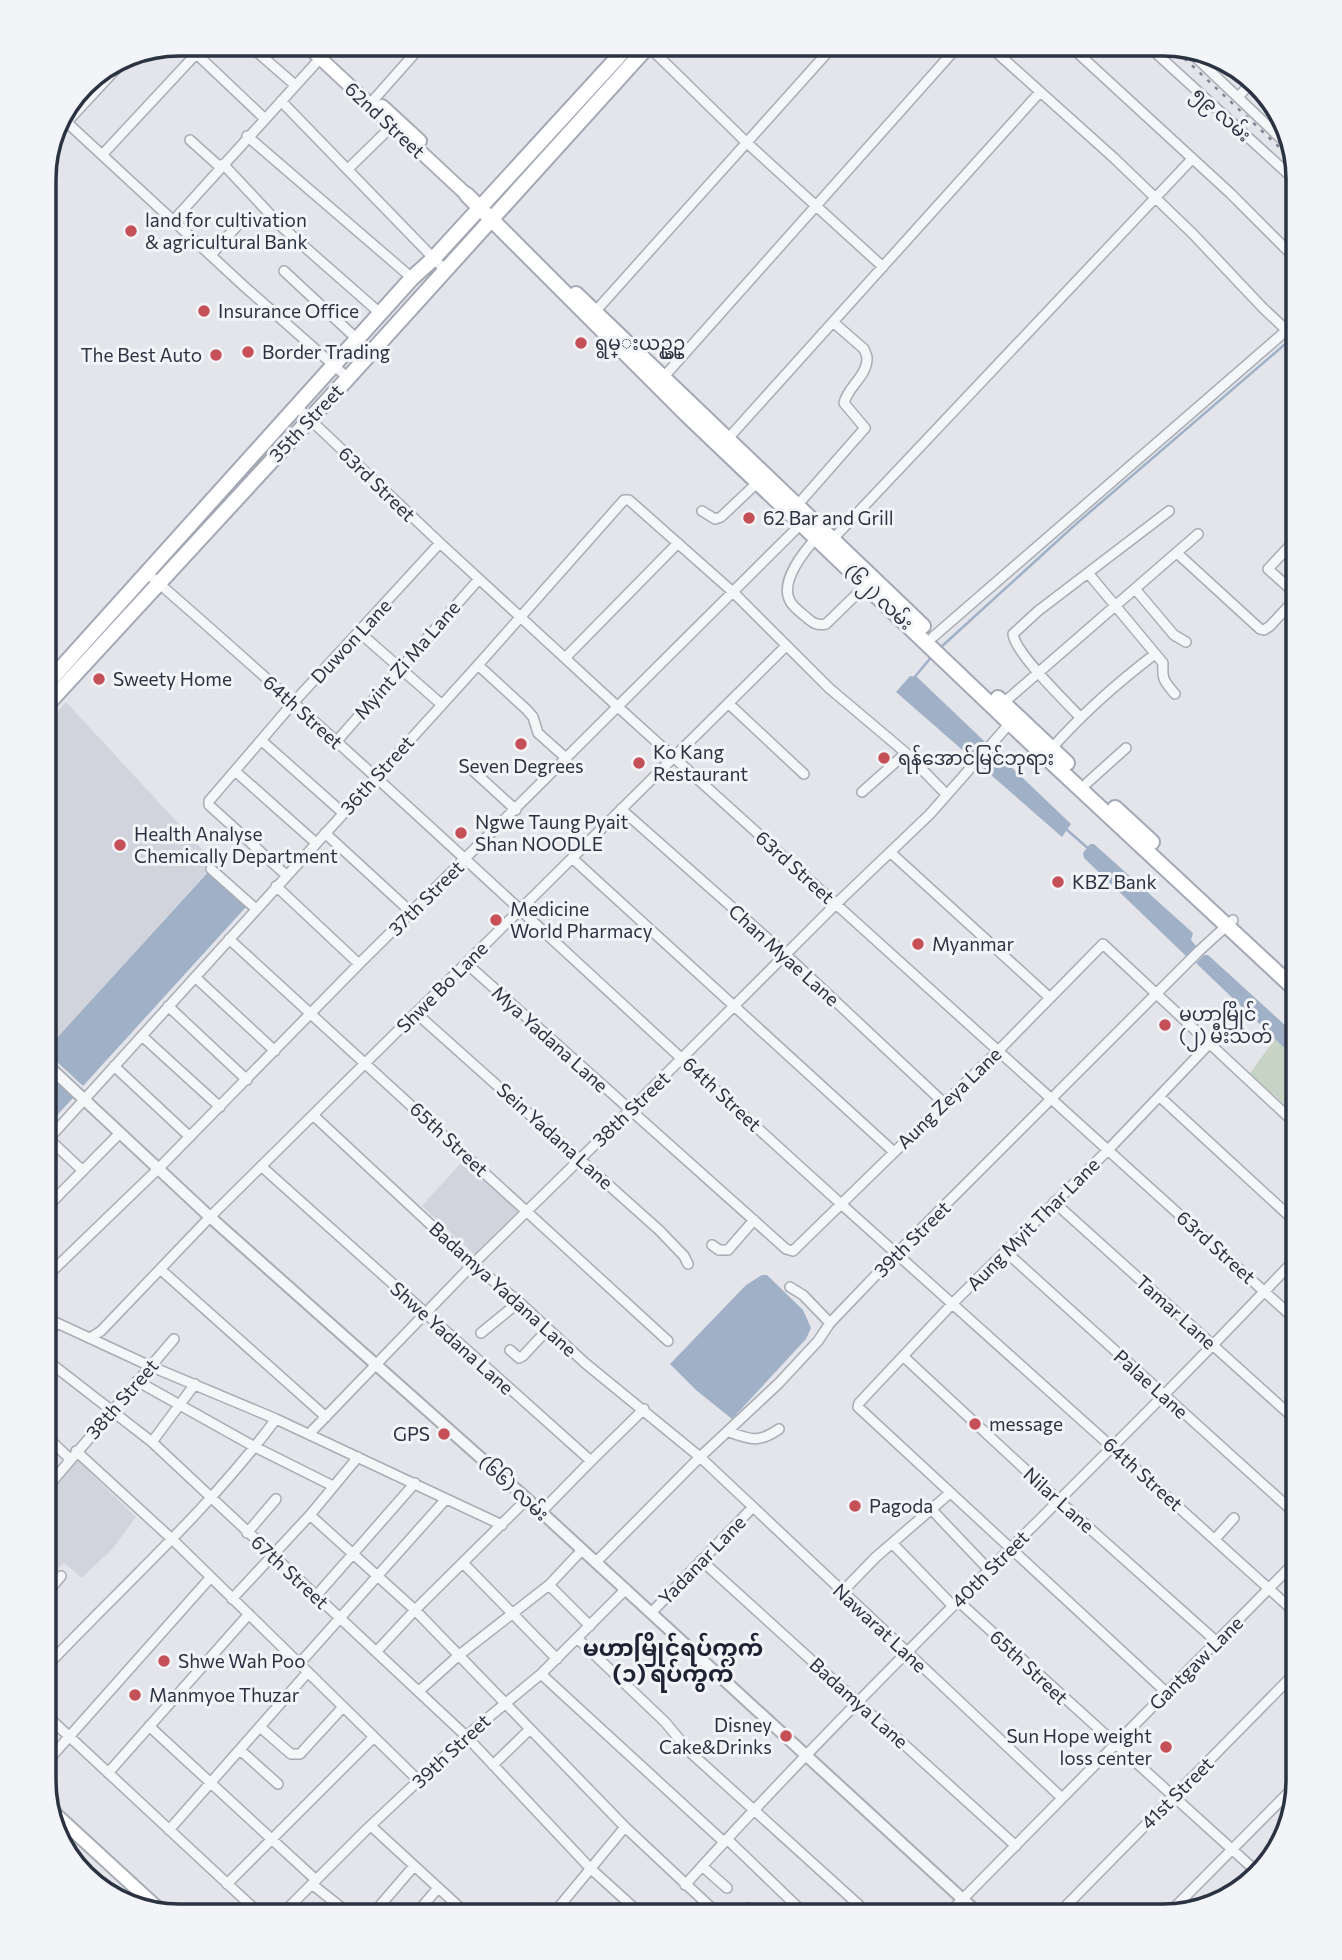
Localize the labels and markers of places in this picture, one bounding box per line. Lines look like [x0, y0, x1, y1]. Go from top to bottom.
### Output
place label: land for cultivation & agricultural Bank [145, 208, 308, 253]
marker: land for cultivation & agricultural Bank [123, 223, 139, 239]
place label: Insurance Office [218, 299, 359, 322]
marker: Insurance Office [196, 303, 212, 319]
place label: ရွမ္းယဥ္ယဥ္ [595, 331, 685, 359]
marker: ရွမ္းယဥ္ယဥ္ [573, 335, 589, 351]
place label: Border Trading [262, 340, 390, 363]
place label: The Best Auto [80, 343, 202, 366]
marker: Border Trading [240, 344, 256, 360]
marker: The Best Auto [208, 347, 224, 363]
place label: 62 Bar and Grill [763, 506, 894, 529]
marker: 62 Bar and Grill [741, 510, 757, 526]
place label: Sweety Home [113, 667, 232, 690]
marker: Sweety Home [91, 671, 107, 687]
marker: Seven Degrees [513, 736, 529, 752]
place label: Ko Kang Restaurant [653, 740, 748, 785]
place label: ရန်အောင်မြင်ဘုရား [898, 744, 1054, 775]
marker: ရန်အောင်မြင်ဘုရား [876, 750, 892, 766]
place label: Seven Degrees [458, 754, 584, 777]
marker: Ko Kang Restaurant [631, 755, 647, 771]
place label: Ngwe Taung Pyait Shan NOODLE [475, 810, 628, 855]
place label: Health Analyse Chemically Department [134, 822, 338, 867]
marker: Ngwe Taung Pyait Shan NOODLE [453, 825, 469, 841]
marker: Health Analyse Chemically Department [112, 837, 128, 853]
place label: KBZ Bank [1072, 870, 1157, 893]
marker: KBZ Bank [1050, 874, 1066, 890]
place label: Medicine World Pharmacy [510, 897, 653, 942]
marker: Medicine World Pharmacy [488, 912, 504, 928]
place label: Myanmar [932, 932, 1015, 955]
marker: Myanmar [910, 936, 926, 952]
place label: မဟာမြိုင် (၂) မီးသတ် [1179, 1000, 1272, 1052]
marker: မဟာမြိုင် (၂) မီးသတ် [1157, 1017, 1173, 1033]
place label: message [989, 1412, 1063, 1435]
marker: message [967, 1416, 983, 1432]
place label: GPS [393, 1422, 430, 1445]
marker: GPS [436, 1426, 452, 1442]
place label: Pagoda [869, 1494, 933, 1517]
marker: Pagoda [847, 1498, 863, 1514]
place label: Shwe Wah Poo [178, 1649, 306, 1672]
marker: Shwe Wah Poo [156, 1653, 172, 1669]
place label: Manmyoe Thuzar [149, 1683, 300, 1706]
marker: Manmyoe Thuzar [127, 1687, 143, 1703]
place label: Disney Cake&Drinks [659, 1713, 772, 1758]
place label: Sun Hope weight loss center [1006, 1724, 1152, 1769]
marker: Disney Cake&Drinks [778, 1728, 794, 1744]
marker: Sun Hope weight loss center [1158, 1739, 1174, 1755]

